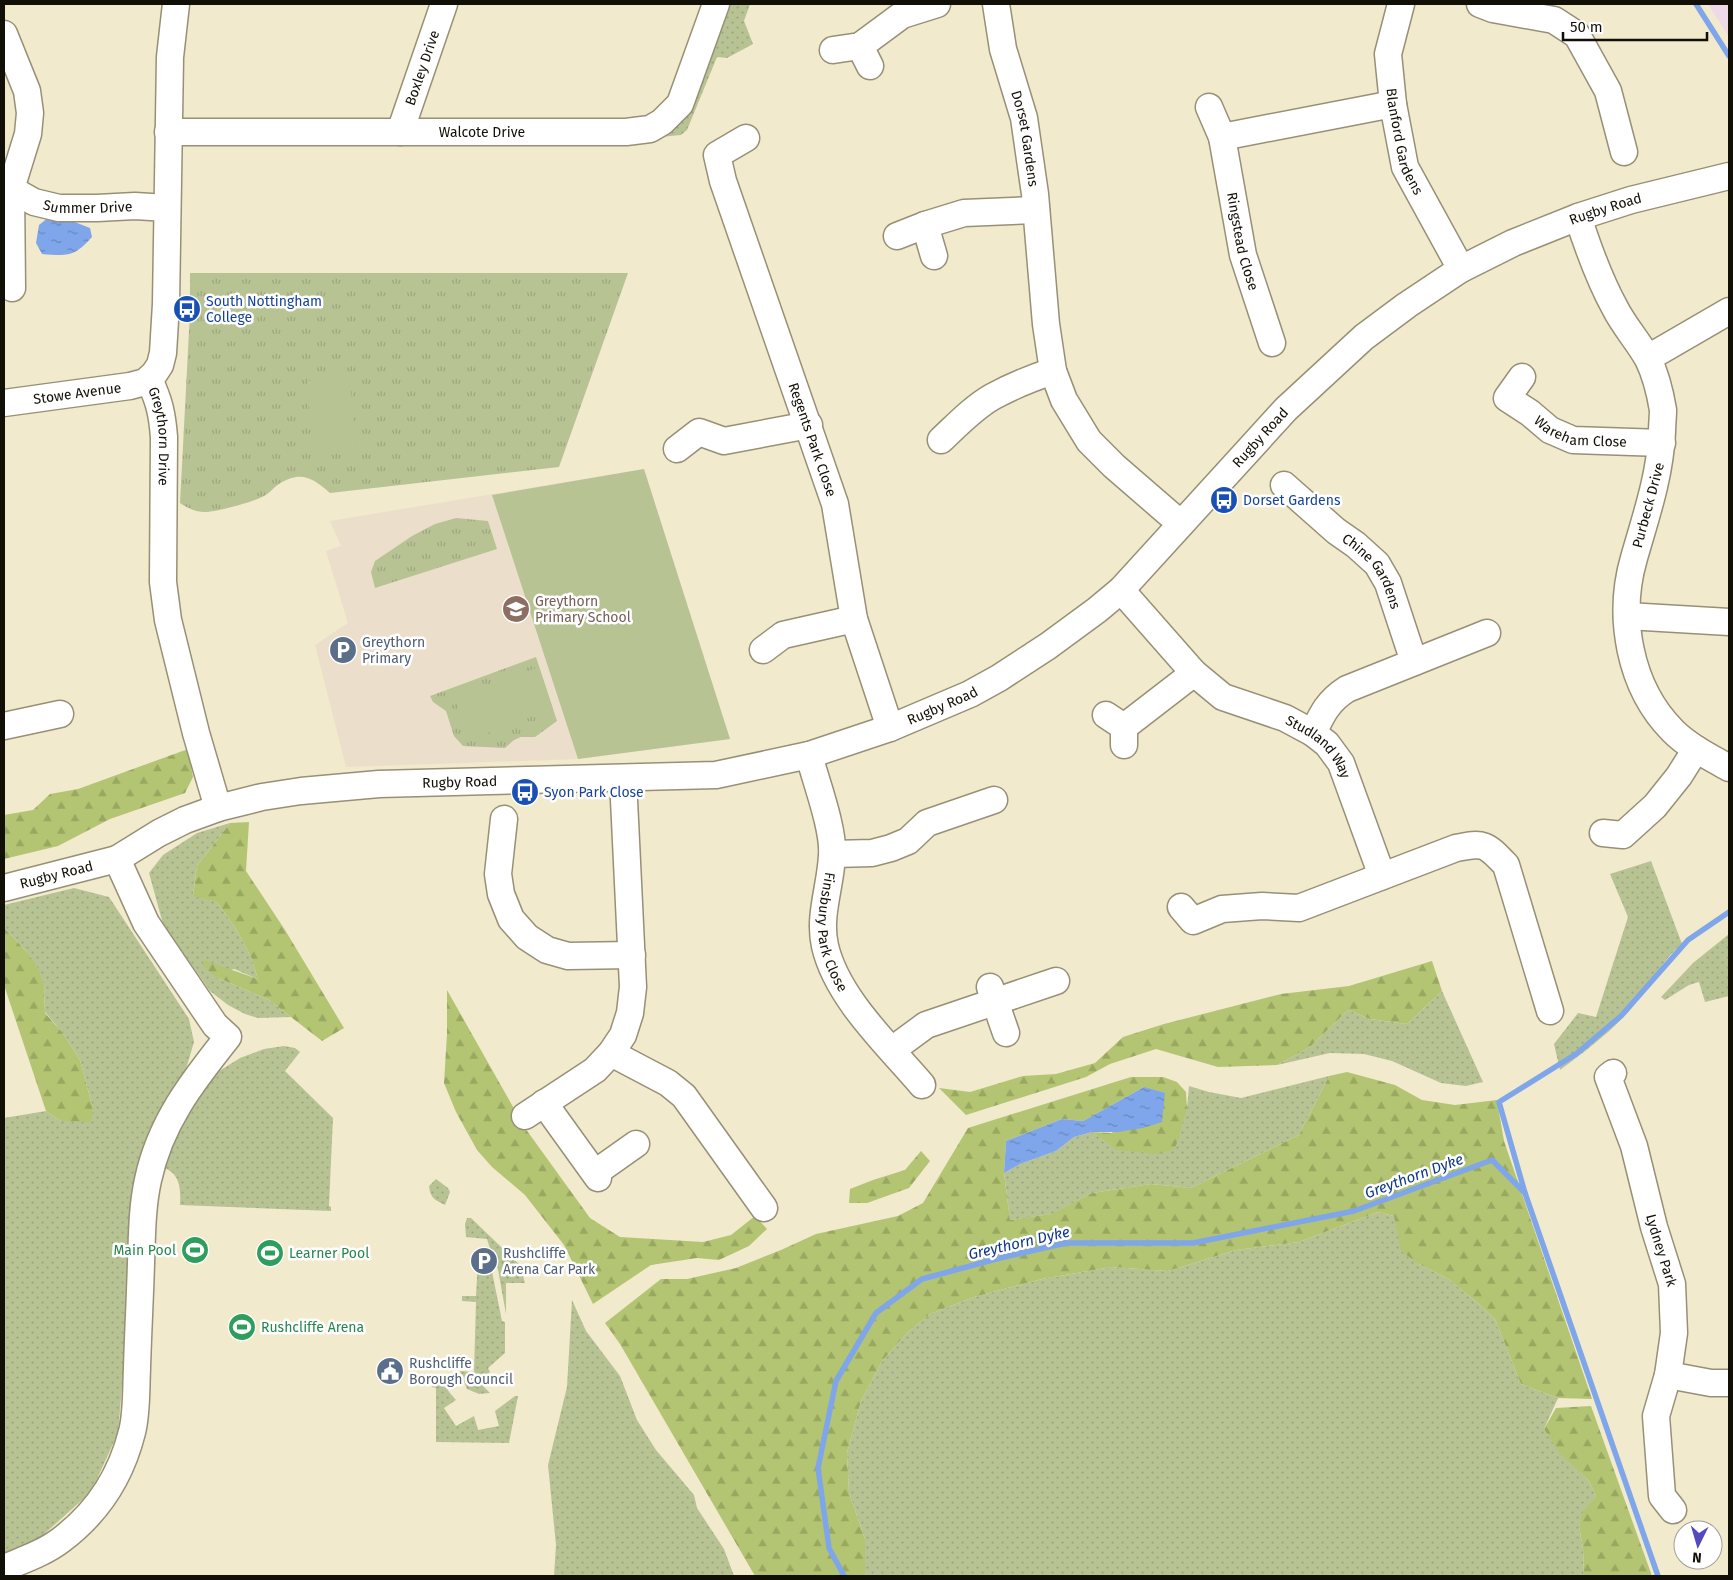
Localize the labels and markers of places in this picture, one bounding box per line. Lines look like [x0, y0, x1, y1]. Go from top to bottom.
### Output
place label: South Nottingham College [206, 293, 322, 326]
bus stop icon: South Nottingham College [172, 294, 202, 324]
bus stop icon: Dorset Gardens [1209, 485, 1239, 515]
place label: Dorset Gardens [1243, 492, 1341, 509]
place label: Greythorn Primary School [535, 593, 631, 626]
school or university icon: Greythorn Primary School [501, 594, 531, 624]
place label: Greythorn Primary [362, 634, 425, 667]
parking icon: Greythorn Primary [328, 635, 358, 665]
bus stop icon: Syon Park Close [510, 777, 540, 807]
place label: Syon Park Close [544, 784, 644, 801]
sports icon: Main Pool [180, 1235, 210, 1265]
sports icon: Learner Pool [255, 1238, 285, 1268]
place label: Main Pool [113, 1242, 176, 1259]
place label: Learner Pool [289, 1245, 369, 1262]
place label: Rushcliffe Arena Car Park [503, 1245, 596, 1278]
parking icon: Rushcliffe Arena Car Park [469, 1246, 499, 1276]
sports icon: Rushcliffe Arena [227, 1312, 257, 1342]
place label: Rushcliffe Arena [261, 1319, 364, 1336]
place label: Rushcliffe Borough Council [409, 1355, 513, 1388]
public building icon: Rushcliffe Borough Council [375, 1356, 405, 1386]

